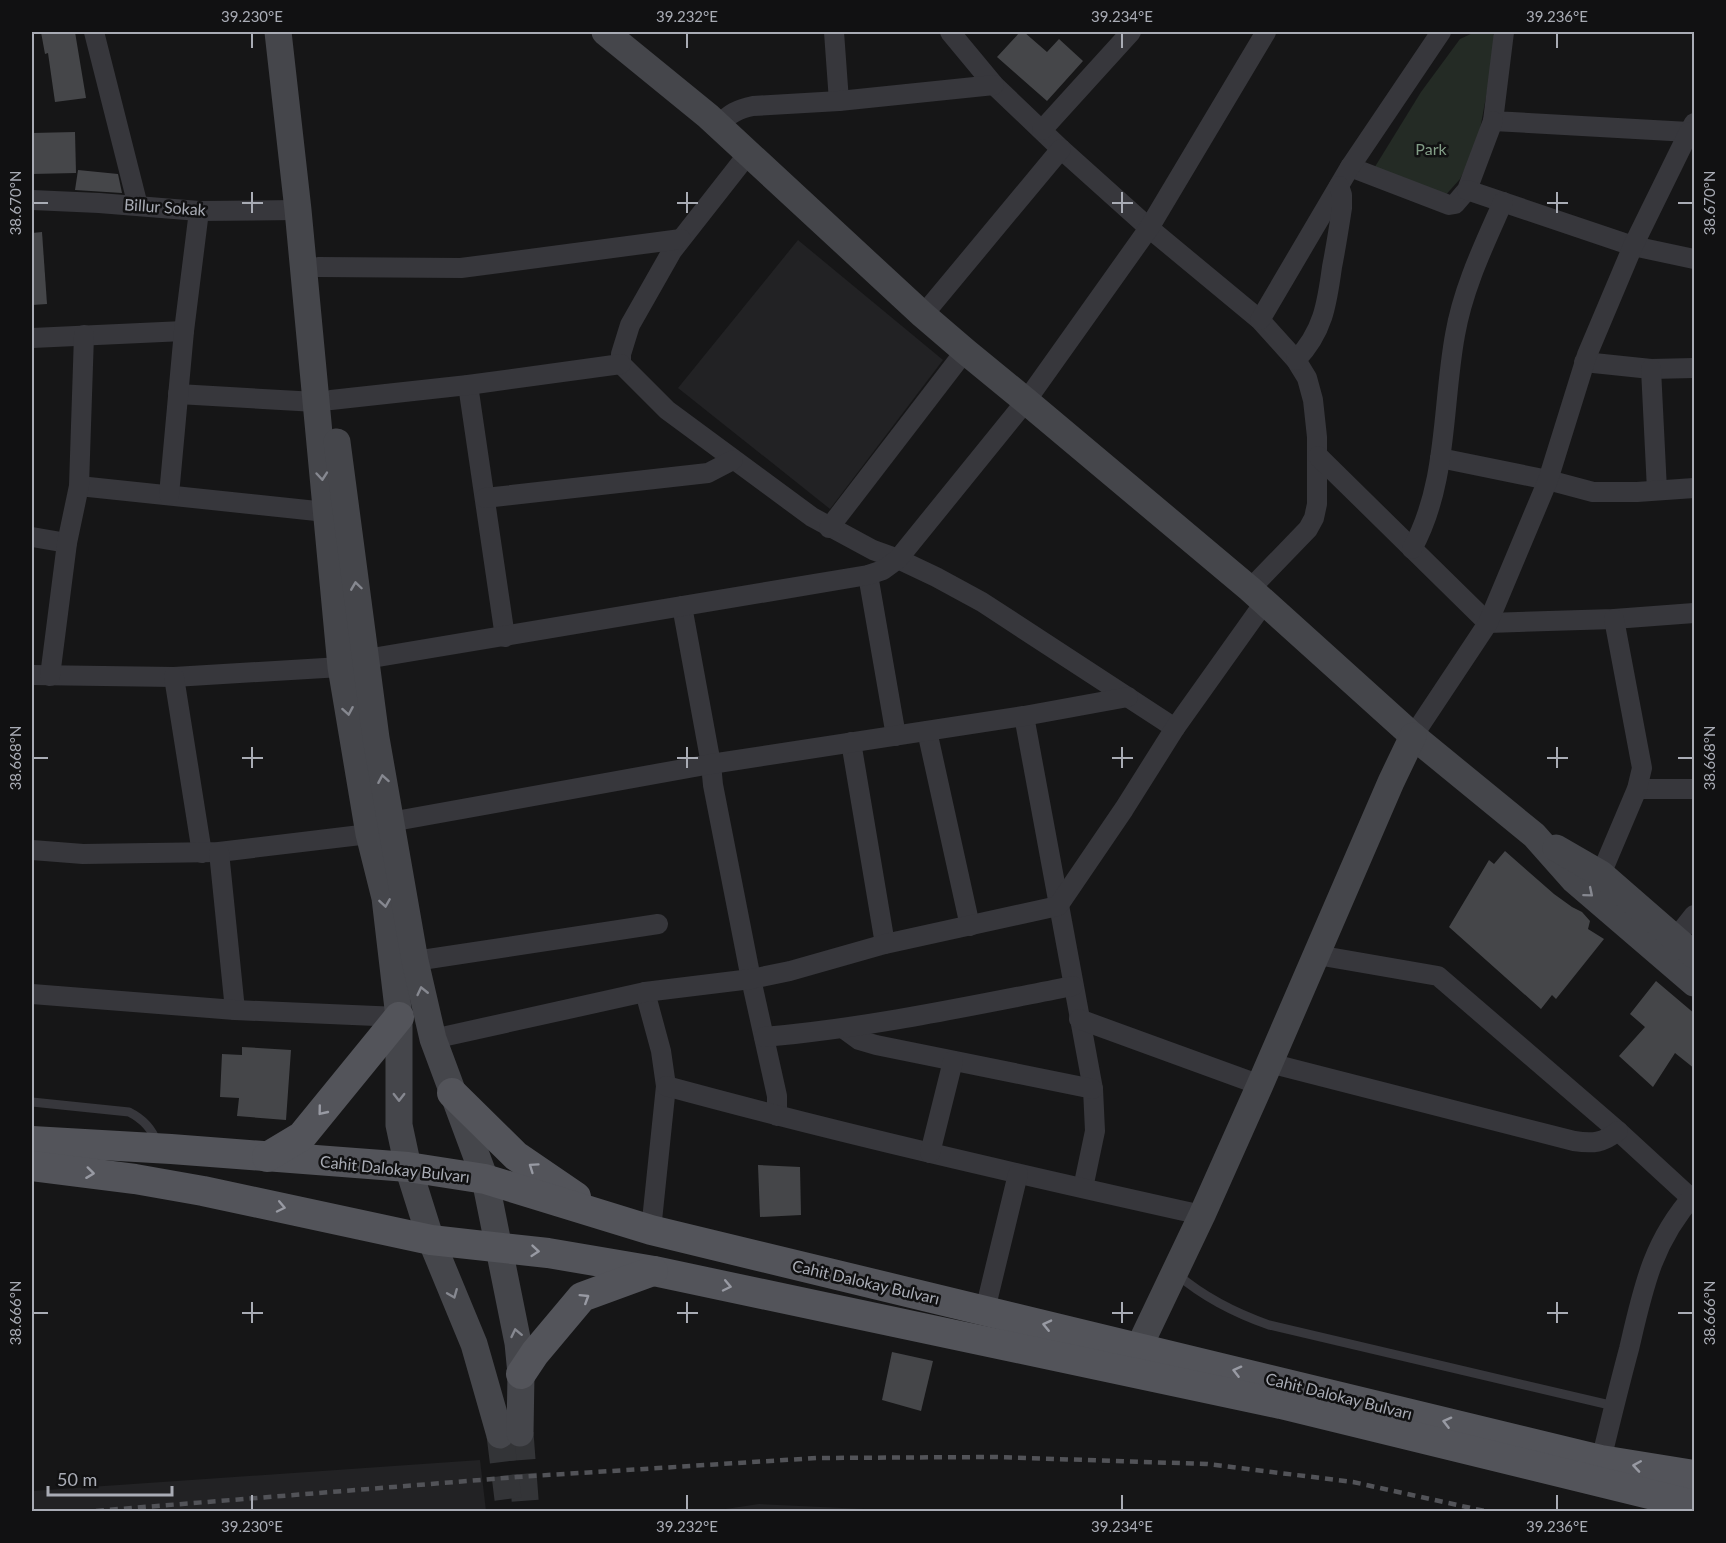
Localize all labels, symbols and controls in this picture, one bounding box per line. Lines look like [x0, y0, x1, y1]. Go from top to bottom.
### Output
text: 39.230°E [221, 7, 283, 25]
text: 39.232°E [656, 7, 718, 25]
text: 39.234°E [1091, 7, 1153, 25]
text: 39.236°E [1526, 7, 1588, 25]
park label: Park [1415, 139, 1447, 158]
text: 38.670°N [6, 171, 24, 235]
text: 38.670°N [1700, 171, 1718, 235]
street label: Billur Sokak [123, 194, 207, 219]
one-way arrow [315, 471, 328, 480]
one-way arrow [351, 581, 363, 591]
one-way arrow [342, 707, 354, 716]
text: 38.668°N [6, 726, 24, 790]
text: 38.668°N [1700, 726, 1718, 790]
one-way arrow [377, 774, 390, 784]
one-way arrow [1582, 885, 1593, 896]
one-way arrow [379, 898, 391, 907]
one-way arrow [416, 987, 429, 997]
one-way arrow [393, 1092, 405, 1101]
one-way arrow [319, 1104, 330, 1115]
street label: Cahit Dalokay Bulvarı [319, 1151, 471, 1186]
one-way arrow [528, 1163, 539, 1174]
one-way arrow [85, 1166, 94, 1178]
one-way arrow [276, 1200, 286, 1213]
one-way arrow [531, 1244, 540, 1257]
street label: Cahit Dalokay Bulvarı [791, 1255, 942, 1308]
one-way arrow [722, 1279, 732, 1292]
text: 38.666°N [6, 1281, 24, 1345]
text: 38.666°N [1700, 1281, 1718, 1345]
one-way arrow [446, 1288, 458, 1299]
one-way arrow [579, 1295, 590, 1306]
one-way arrow [1043, 1320, 1053, 1333]
one-way arrow [510, 1328, 523, 1338]
one-way arrow [1232, 1365, 1242, 1378]
street label: Cahit Dalokay Bulvarı [1264, 1368, 1414, 1423]
one-way arrow [1442, 1417, 1452, 1430]
scale bar [48, 1459, 172, 1497]
one-way arrow [1632, 1460, 1641, 1472]
text: 50 m [57, 1468, 97, 1490]
text: 39.230°E [221, 1517, 283, 1535]
text: 39.232°E [656, 1517, 718, 1535]
text: 39.234°E [1091, 1517, 1153, 1535]
text: 39.236°E [1526, 1517, 1588, 1535]

